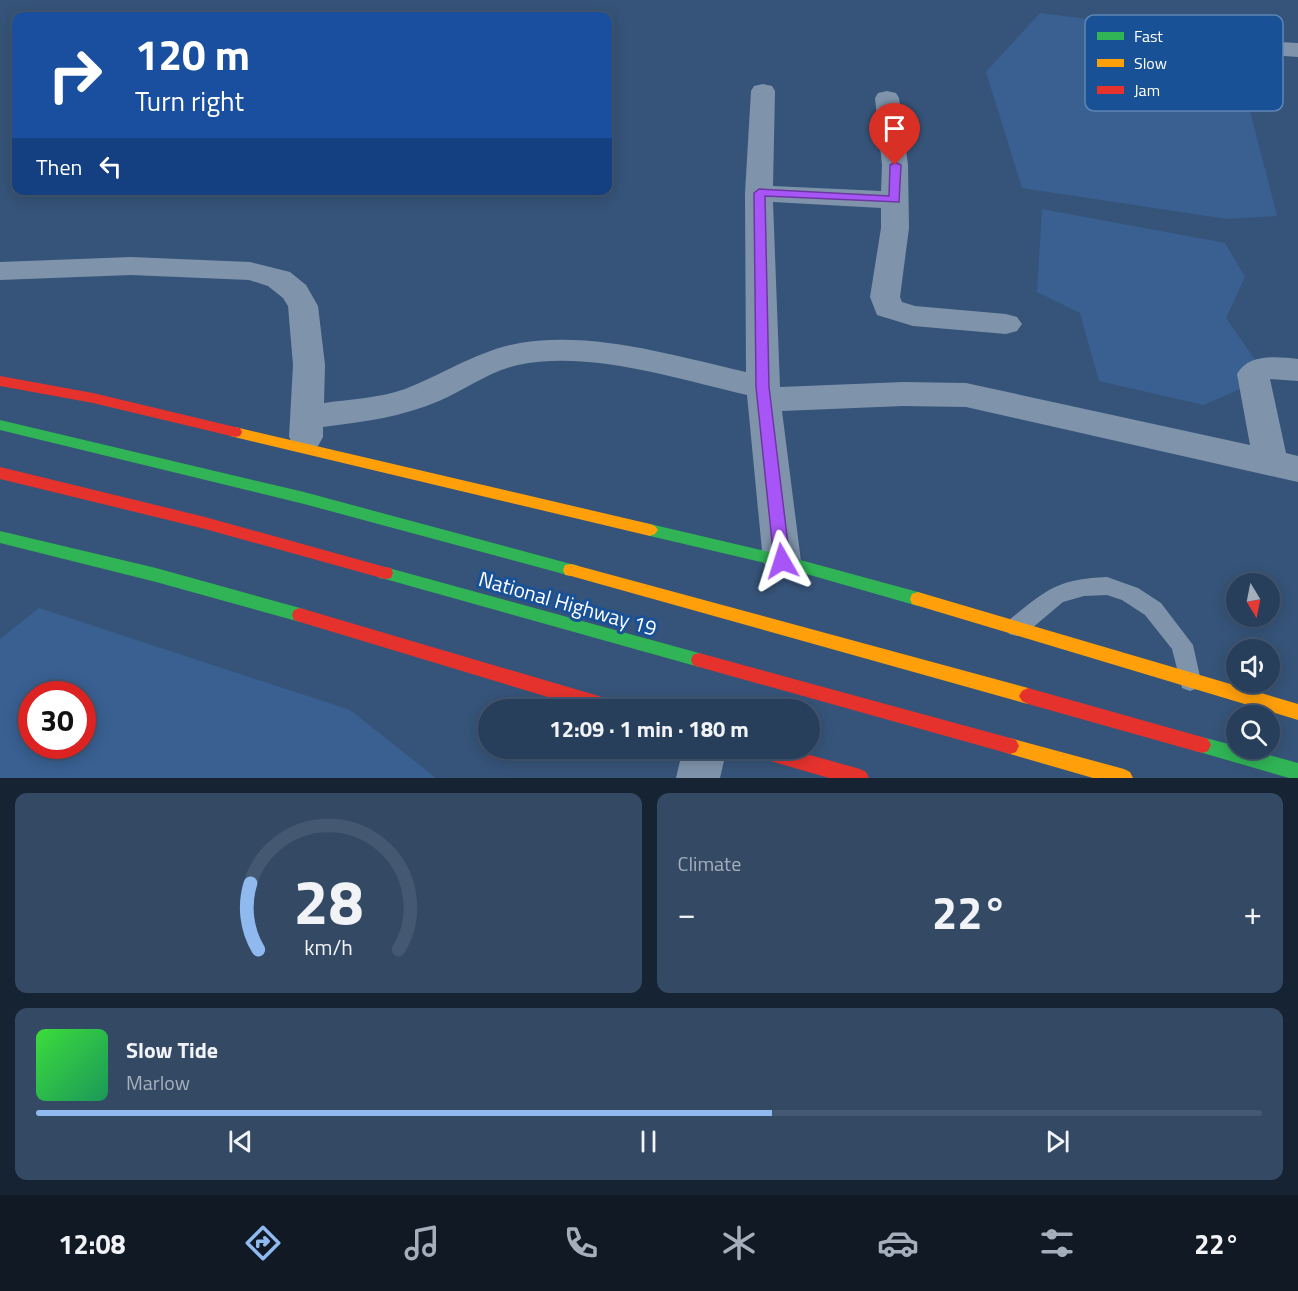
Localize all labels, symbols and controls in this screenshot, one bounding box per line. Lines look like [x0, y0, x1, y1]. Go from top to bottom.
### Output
legend [1085, 15, 1283, 111]
text: 120 m [135, 22, 250, 86]
text: Fast [1134, 24, 1163, 48]
icon: right [36, 36, 114, 114]
text: Slow [1134, 51, 1167, 75]
text: Jam [1134, 78, 1160, 102]
text: Turn right [135, 80, 244, 121]
pin [869, 103, 920, 165]
icon: arrive [878, 112, 911, 145]
text: Then [36, 150, 82, 184]
icon: left [94, 150, 127, 183]
position arrow [750, 529, 814, 593]
street label: National Highway 19 [475, 562, 661, 644]
north arrow [1226, 573, 1280, 627]
map controls [1226, 573, 1280, 759]
button: sound [1226, 639, 1280, 693]
speed limit sign: 30 [18, 681, 96, 759]
button: search [1226, 705, 1280, 759]
text: 12:09 · 1 min · 180 m [549, 712, 749, 746]
text: Climate [678, 848, 741, 879]
text: 28 [293, 853, 363, 948]
text: 22° [932, 878, 1008, 946]
text: − [678, 888, 696, 938]
text: + [1244, 888, 1262, 938]
text: km/h [304, 931, 353, 963]
text: Slow Tide [126, 1033, 218, 1067]
text: Marlow [126, 1067, 190, 1098]
icon: previous [224, 1125, 257, 1158]
icon: pause [632, 1125, 665, 1158]
icon: next [1041, 1125, 1074, 1158]
icon: directions [242, 1222, 284, 1264]
icon: music [401, 1222, 443, 1264]
icon: phone [560, 1222, 602, 1264]
icon: climate [718, 1222, 760, 1264]
icon: car [877, 1222, 919, 1264]
icon: filters [1036, 1222, 1078, 1264]
text: 12:08 [58, 1223, 126, 1264]
text: 22° [1194, 1223, 1240, 1264]

